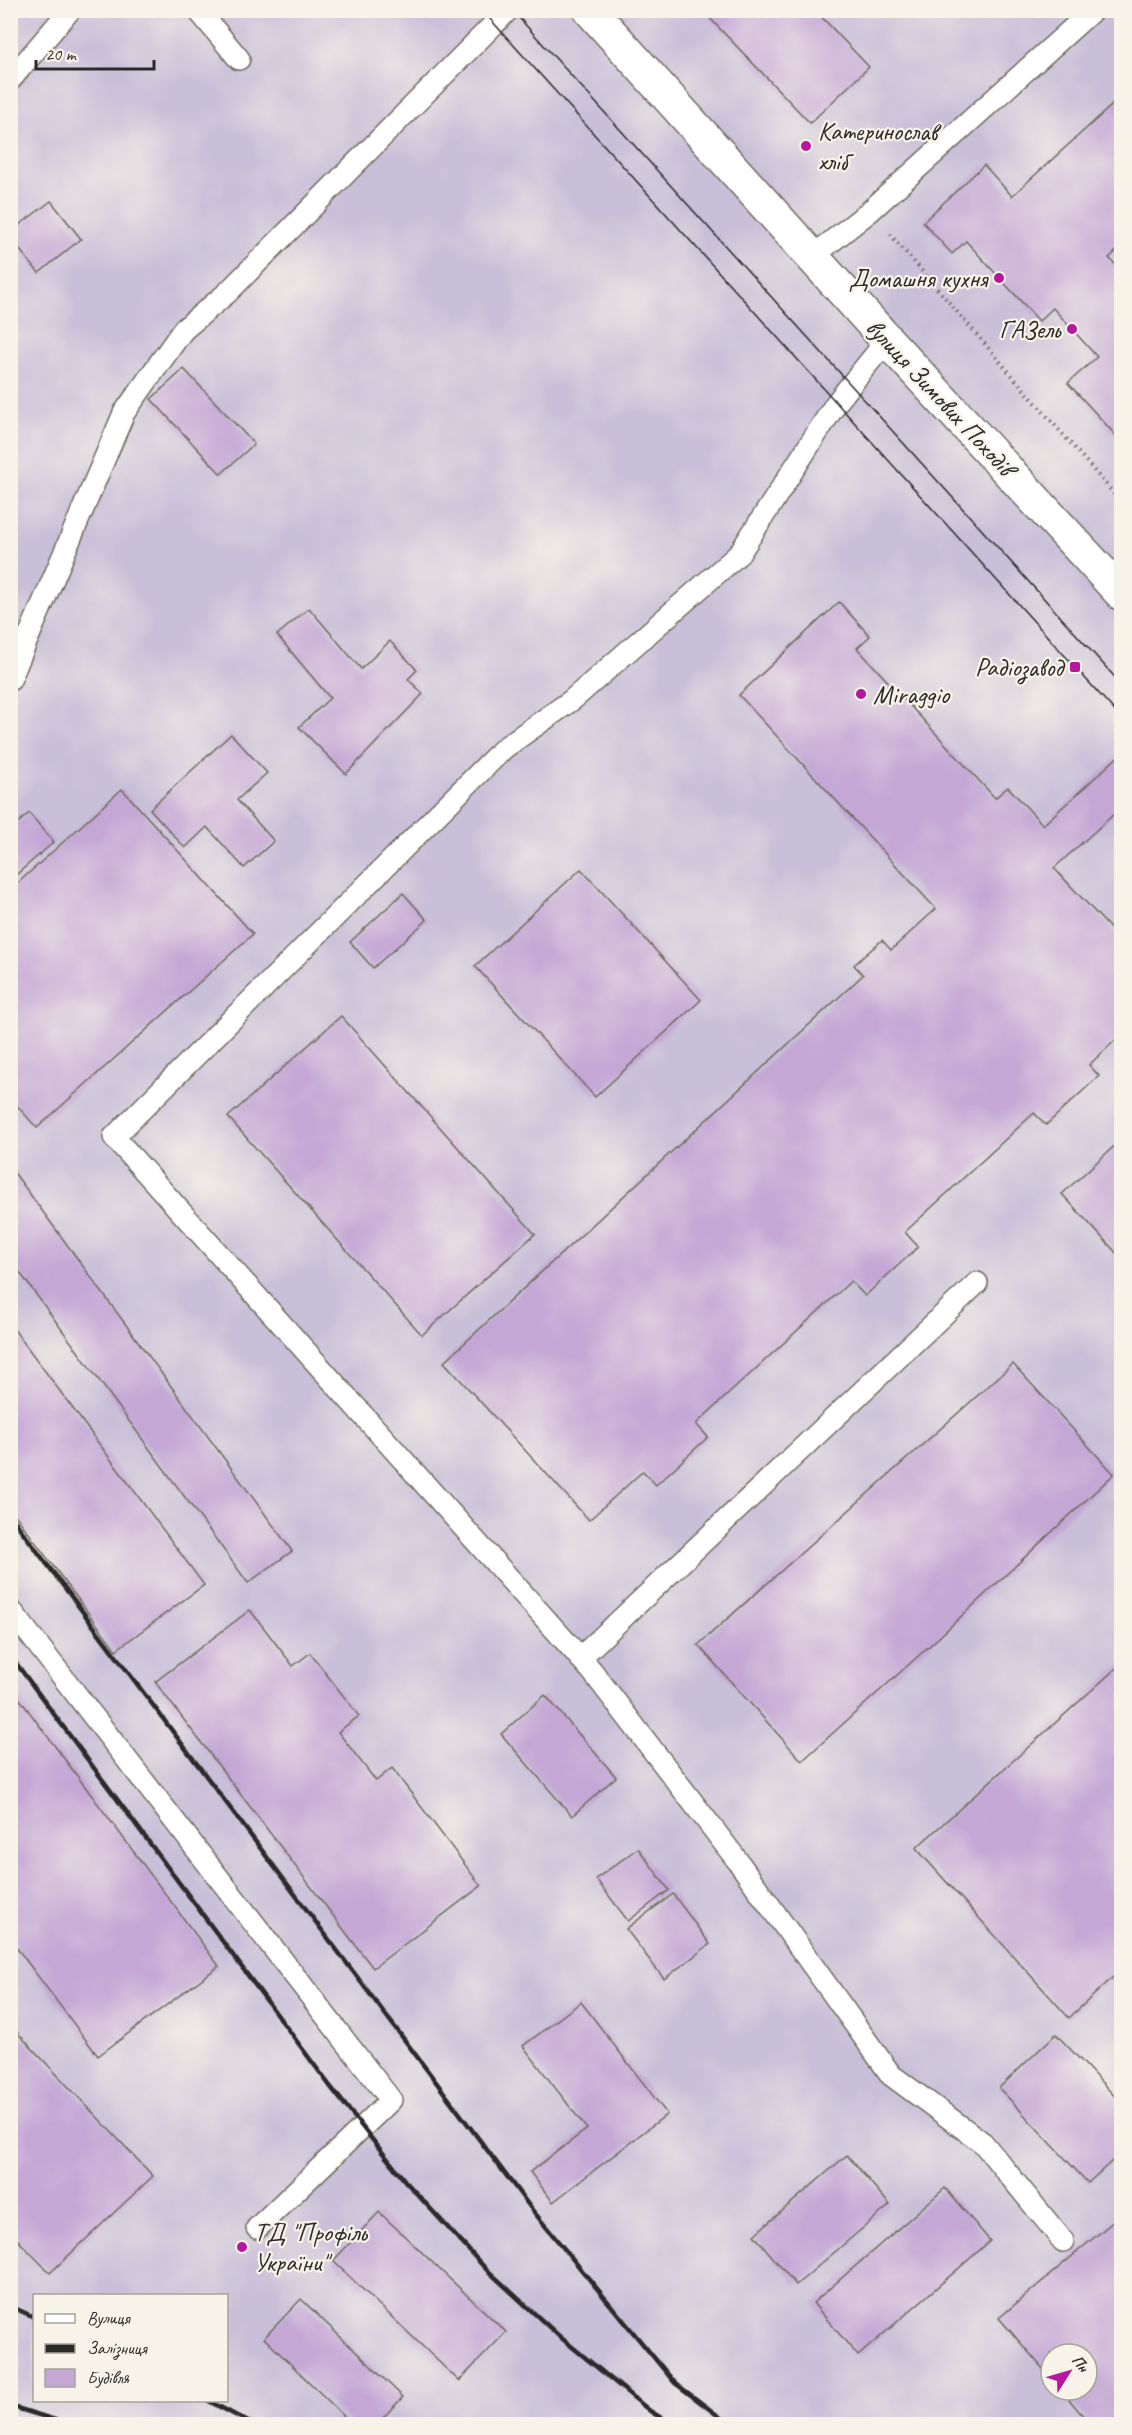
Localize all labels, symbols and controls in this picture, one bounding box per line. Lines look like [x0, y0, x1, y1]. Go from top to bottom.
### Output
scale bar [36, 33, 154, 71]
text: 20 m [45, 43, 78, 65]
place label: Катеринослав хліб [818, 115, 942, 178]
marker: Катеринослав хліб [799, 139, 813, 153]
place label: Домашня кухня [849, 262, 989, 295]
marker: Домашня кухня [992, 271, 1006, 285]
street label: вулиця Зимових Походів [859, 311, 1026, 487]
place label: ГАЗель [999, 313, 1062, 346]
marker: ГАЗель [1065, 322, 1079, 336]
place label: Радіозавод [975, 651, 1065, 685]
marker: Радіозавод [1068, 660, 1082, 674]
place label: Miraggio [873, 678, 951, 711]
marker: Miraggio [854, 687, 868, 701]
place label: ТД "Профіль України" [254, 2216, 368, 2279]
marker: ТД "Профіль України" [235, 2240, 249, 2254]
legend [33, 2294, 228, 2402]
text: Вулиця [87, 2307, 131, 2329]
text: Залізниця [87, 2337, 148, 2360]
north arrow [1039, 2342, 1099, 2402]
text: Пн [1067, 2351, 1094, 2377]
text: Будівля [87, 2367, 130, 2389]

